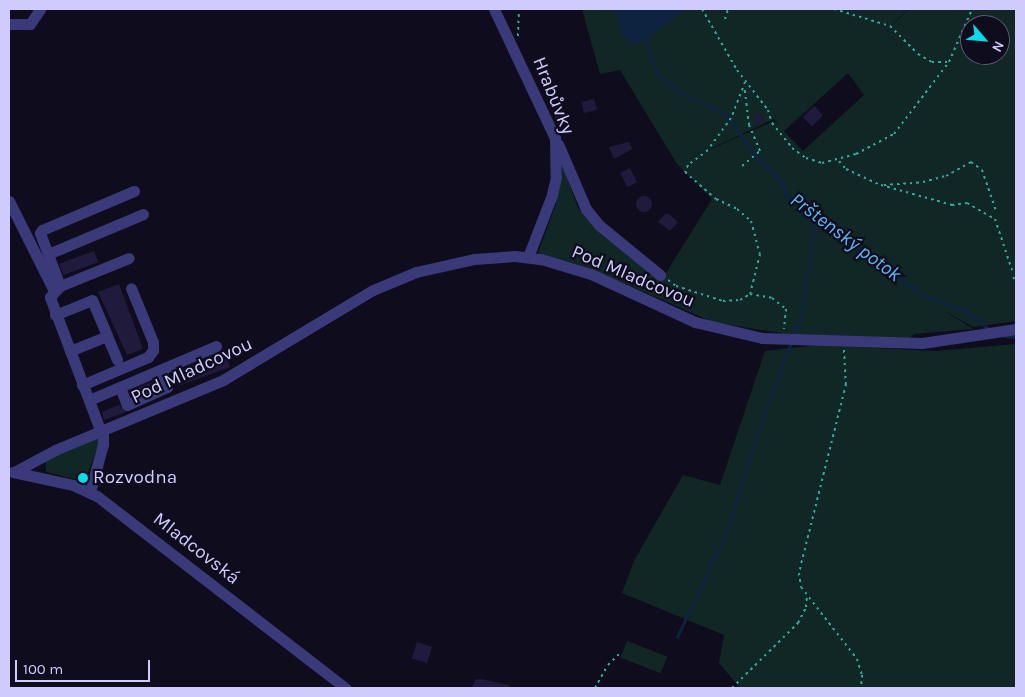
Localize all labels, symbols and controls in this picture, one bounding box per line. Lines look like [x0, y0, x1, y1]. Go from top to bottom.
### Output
north arrow [960, 15, 1010, 65]
text: N [988, 38, 1008, 55]
street label: Hrabůvky [527, 54, 579, 138]
water label: Prštenský potok [786, 187, 906, 287]
street label: Pod Mladcovou [568, 241, 698, 313]
street label: Pod Mladcovou [128, 333, 256, 409]
place label: Rozvodna [93, 467, 177, 489]
marker: Rozvodna [77, 472, 89, 484]
street label: Mladcovská [148, 508, 244, 590]
scale bar [18, 650, 152, 682]
text: 100 m [23, 660, 63, 678]

